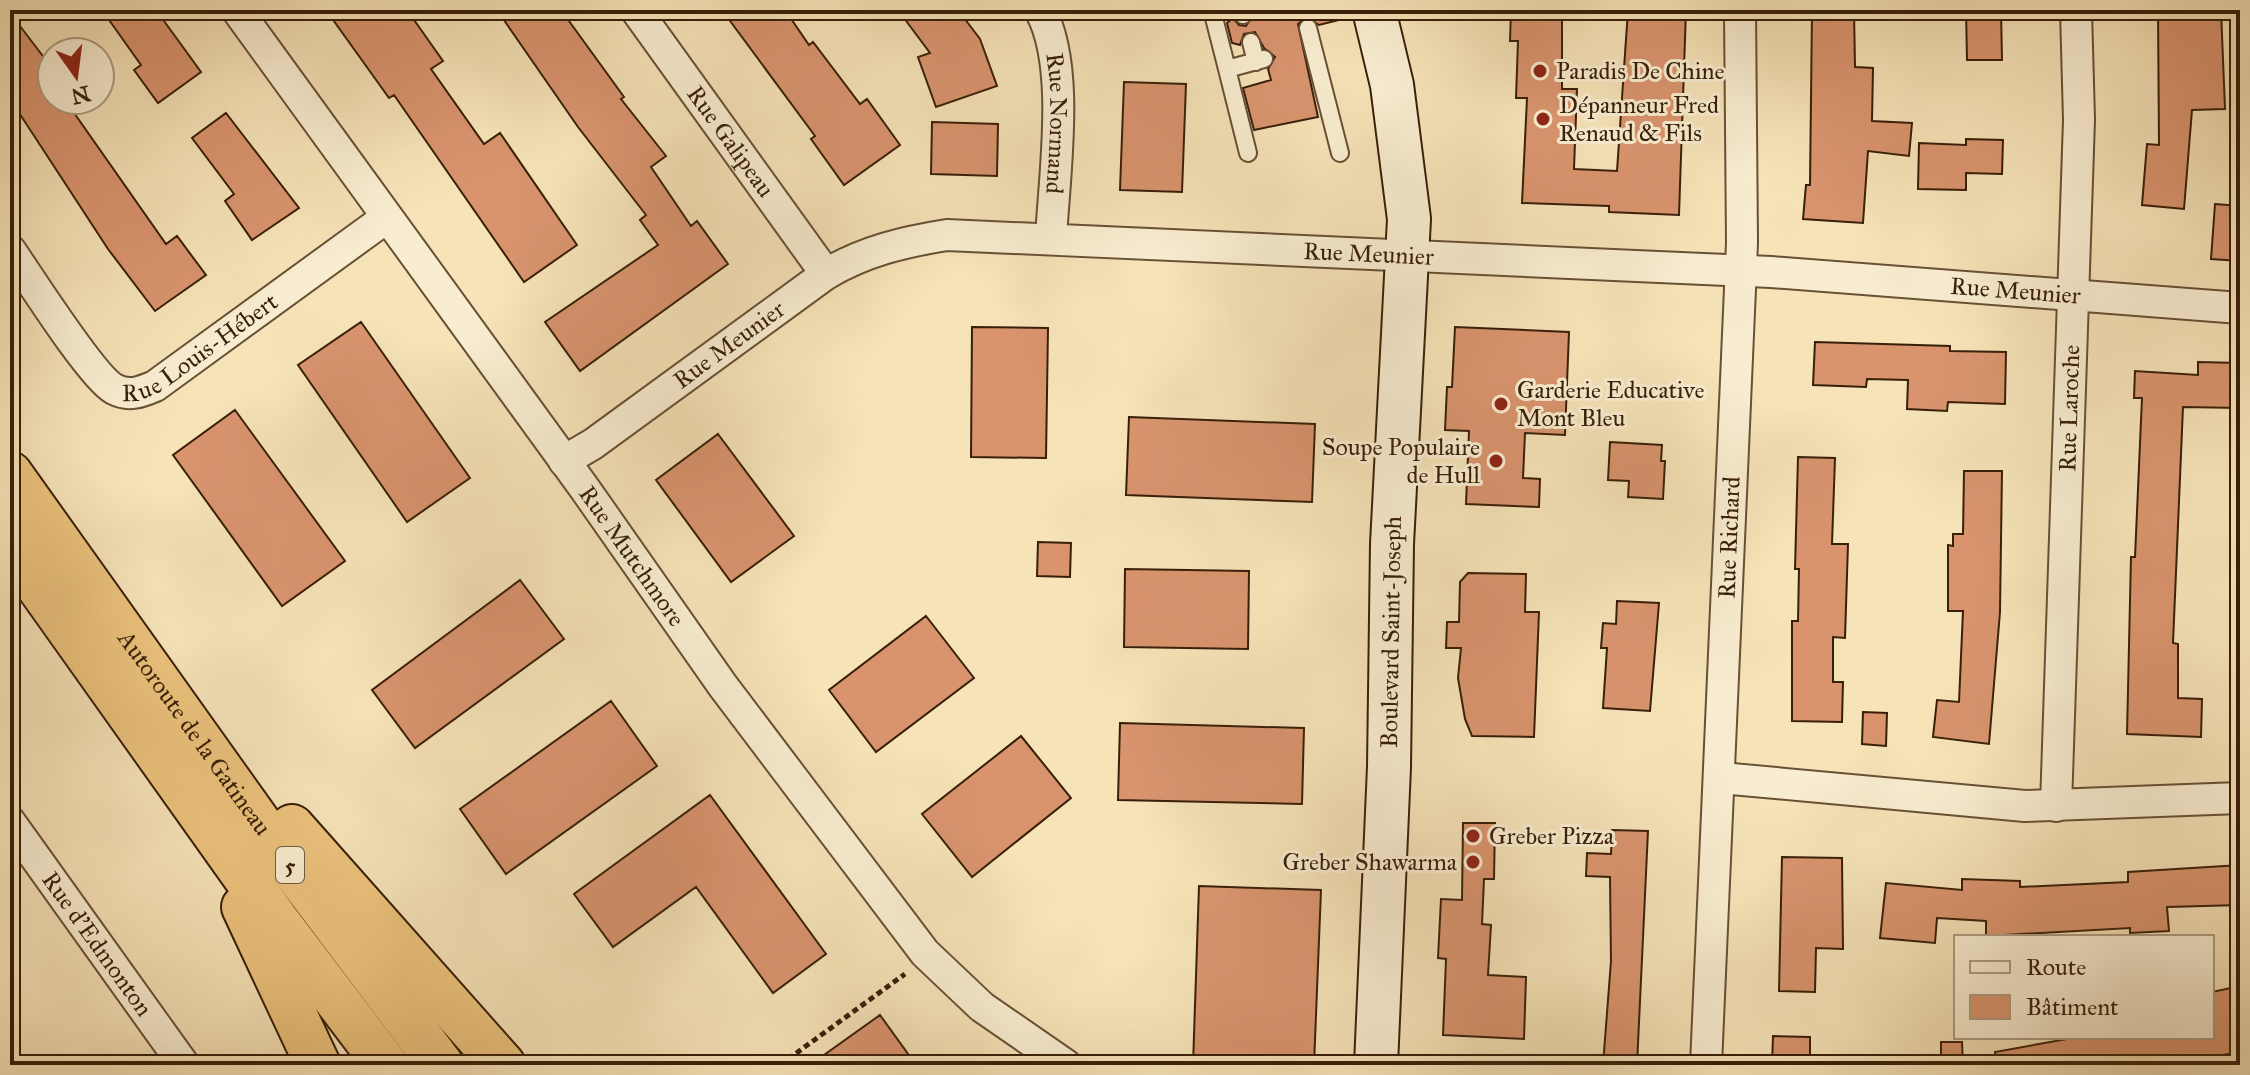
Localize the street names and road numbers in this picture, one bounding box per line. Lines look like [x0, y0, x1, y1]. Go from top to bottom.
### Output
street label: Rue Normand [1039, 51, 1073, 195]
street label: Rue Galipeau [680, 80, 781, 203]
street label: Rue Meunier [1303, 236, 1434, 272]
street label: Rue Meunier [1949, 271, 2082, 311]
street label: Rue Louis-Hébert [122, 286, 284, 408]
street label: Rue Meunier [667, 294, 791, 395]
street label: Rue Laroche [2052, 344, 2086, 472]
street label: Rue Richard [1711, 476, 1747, 599]
street label: Rue Mutchmore [572, 480, 692, 632]
street label: Boulevard Saint-Joseph [1374, 516, 1408, 748]
street label: Autoroute de la Gatineau [111, 624, 278, 842]
road number: 5 [276, 847, 304, 883]
street label: Rue d'Edmonton [35, 866, 159, 1022]

